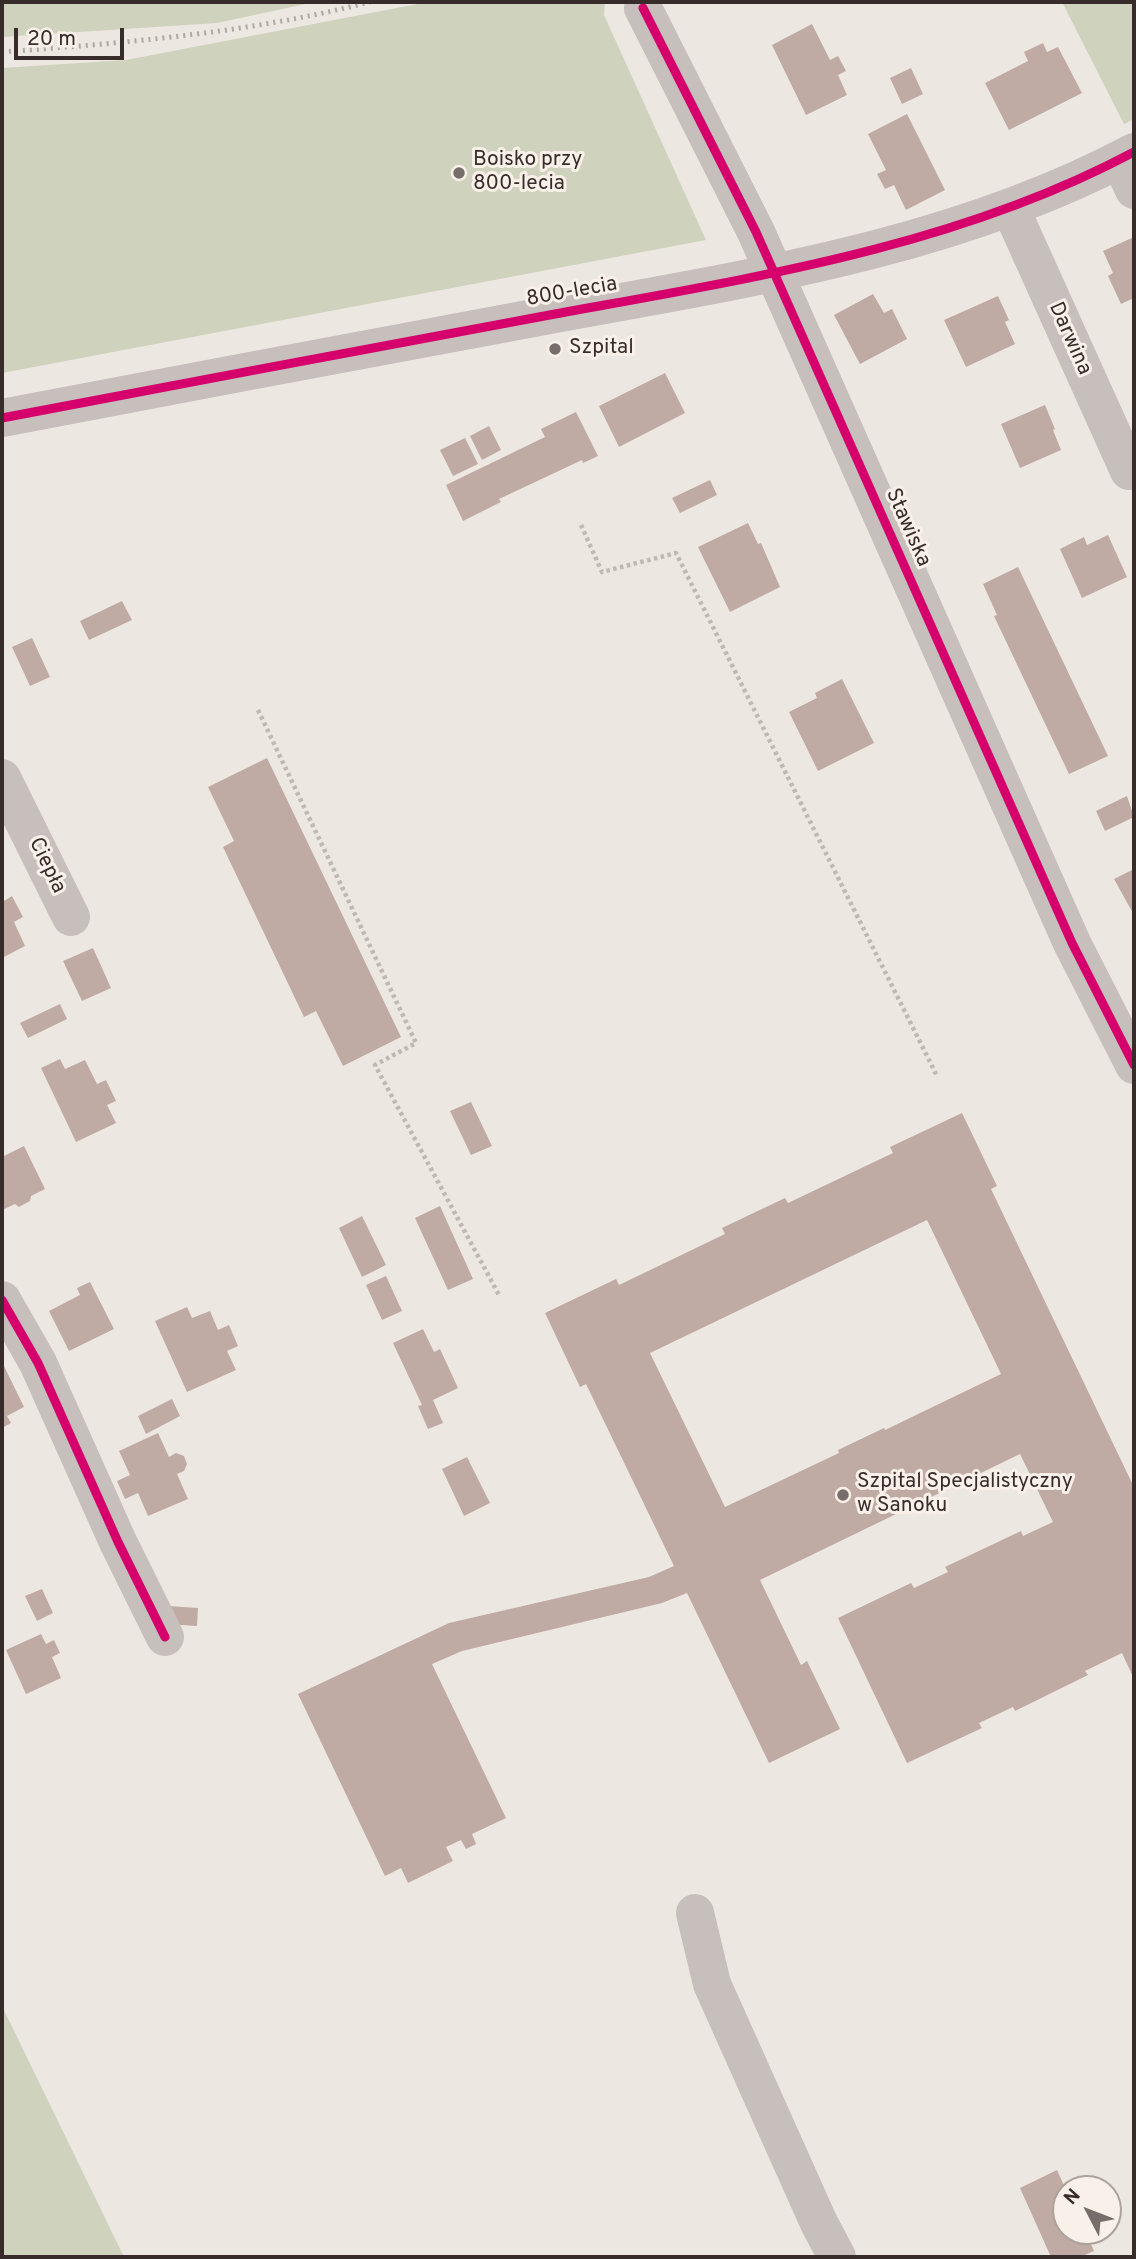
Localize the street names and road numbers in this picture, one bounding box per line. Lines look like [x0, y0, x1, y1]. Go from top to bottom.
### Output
street label: 800-lecia [525, 273, 619, 313]
street label: Darwina [1042, 299, 1096, 379]
street label: Stawiska [879, 485, 935, 571]
street label: Ciepła [22, 834, 70, 898]

